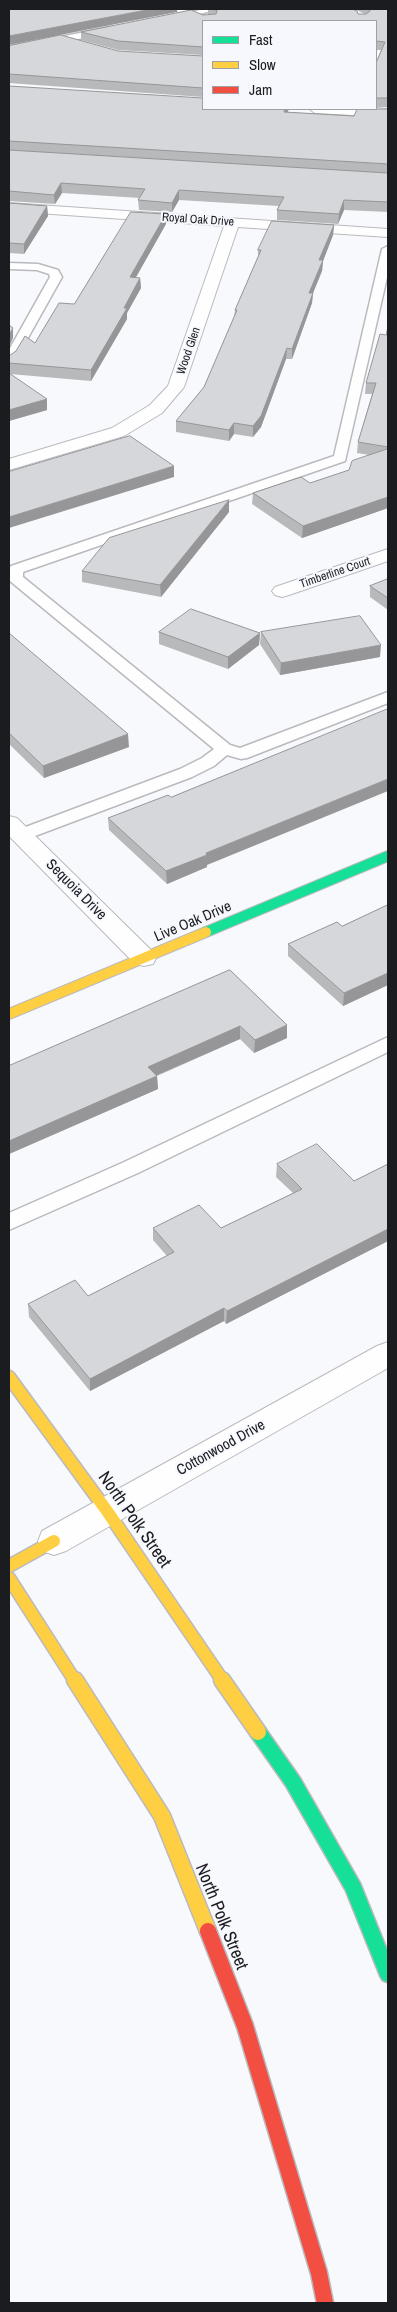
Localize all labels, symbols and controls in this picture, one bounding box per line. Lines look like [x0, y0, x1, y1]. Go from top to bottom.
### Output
legend [202, 20, 377, 110]
text: Fast [249, 29, 272, 50]
text: Slow [249, 54, 276, 75]
text: Jam [249, 79, 272, 100]
street label: Royal Oak Drive [161, 210, 235, 230]
street label: Wood Glen [174, 325, 204, 377]
street label: Timberline Court [298, 554, 372, 592]
street label: Sequoia Drive [42, 856, 110, 924]
street label: Live Oak Drive [152, 898, 234, 946]
street label: Cottonwood Drive [174, 1416, 268, 1480]
street label: North Polk Street [93, 1468, 175, 1572]
street label: North Polk Street [190, 1861, 252, 1973]

